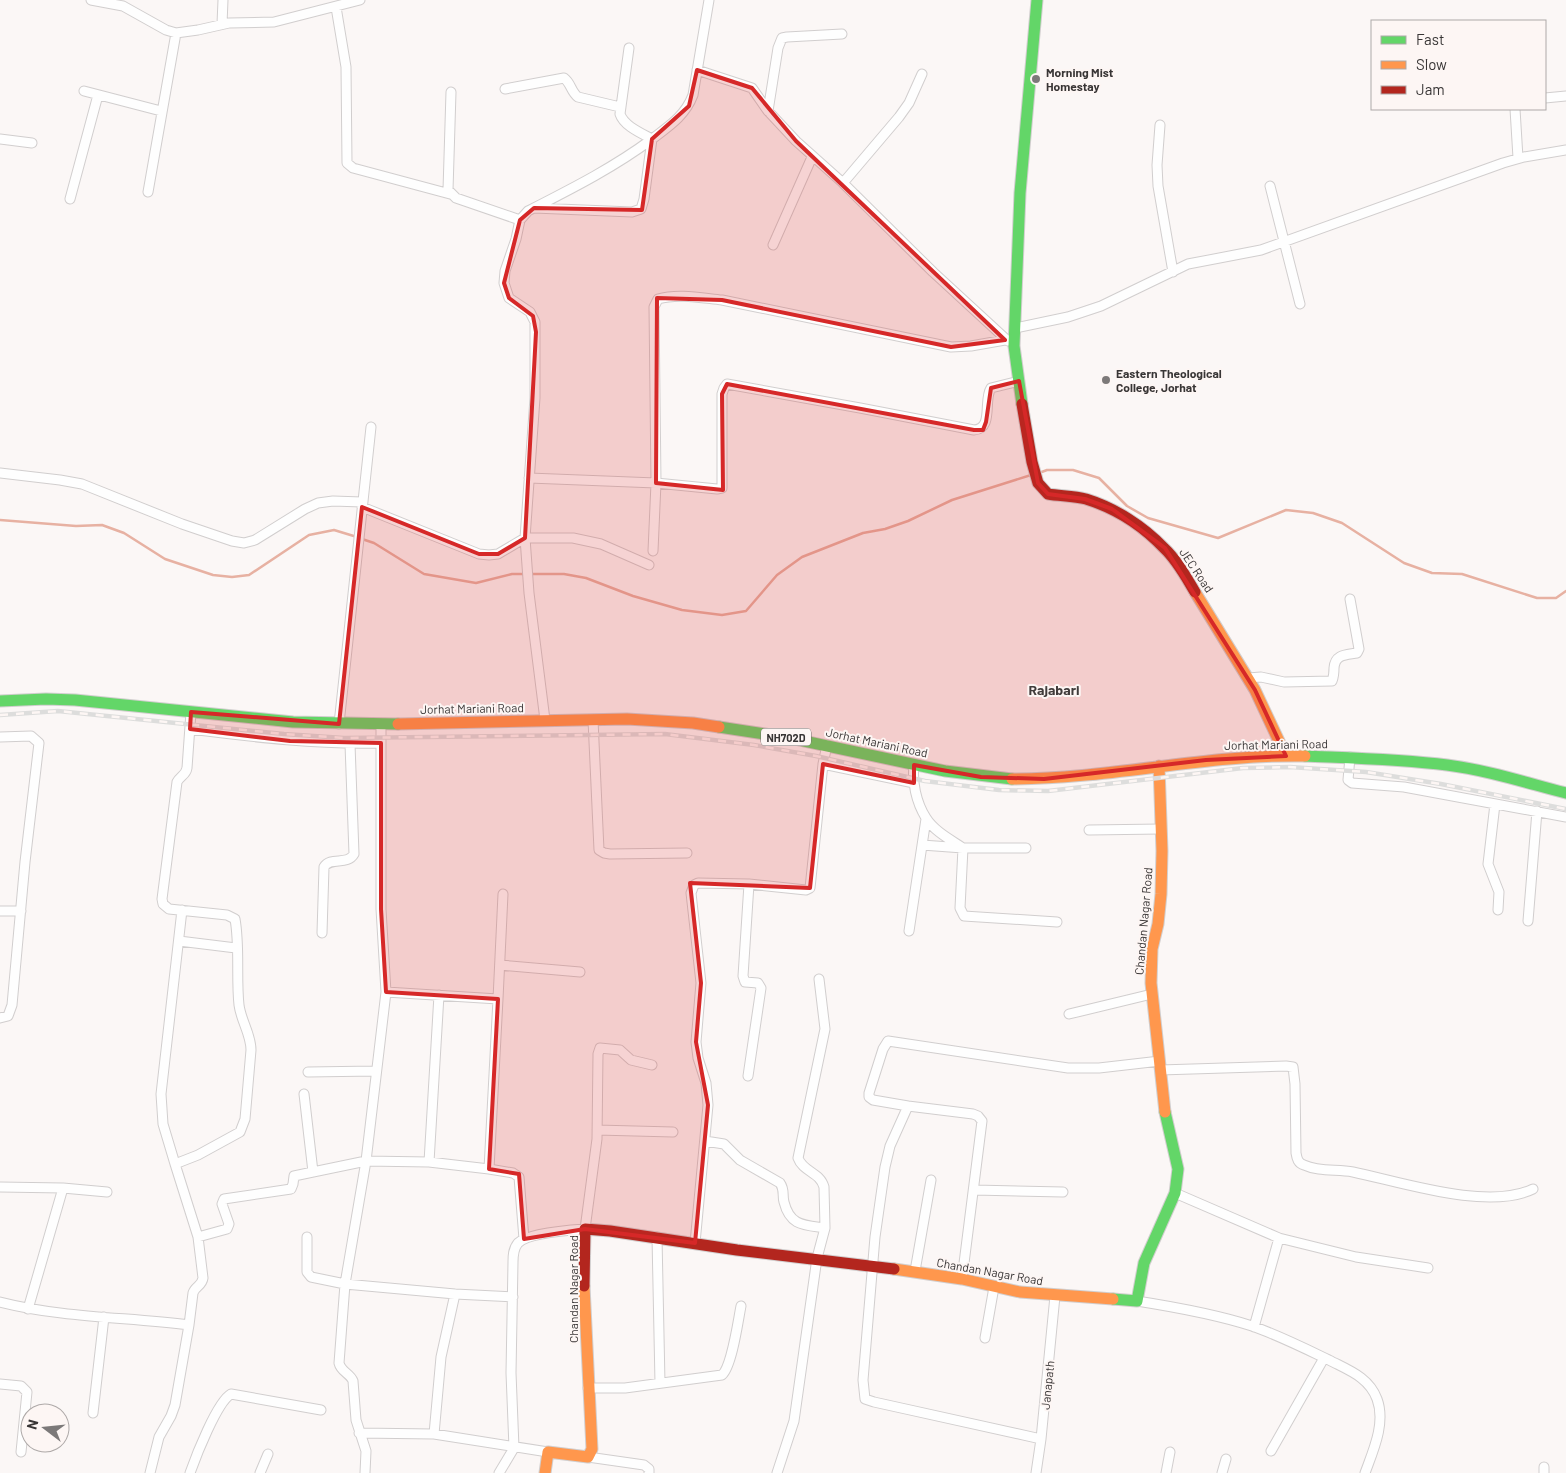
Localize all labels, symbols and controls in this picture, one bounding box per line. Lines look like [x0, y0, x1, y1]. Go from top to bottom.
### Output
legend [1371, 20, 1546, 110]
text: Fast [1416, 30, 1444, 48]
text: Slow [1416, 55, 1447, 73]
place label: Morning Mist Homestay [1046, 65, 1114, 93]
marker: Morning Mist Homestay [1030, 73, 1042, 85]
text: Jam [1416, 80, 1445, 98]
place label: Eastern Theological College, Jorhat [1116, 366, 1222, 394]
marker: Eastern Theological College, Jorhat [1100, 374, 1112, 386]
street label: JEC Road [1177, 545, 1217, 595]
district label: Rajabari [1028, 681, 1080, 698]
street label: Jorhat Mariani Road [420, 700, 524, 716]
street label: Jorhat Mariani Road [825, 724, 929, 760]
road number: NH702D [761, 729, 811, 746]
street label: Jorhat Mariani Road [1224, 736, 1328, 752]
street label: Chandan Nagar Road [1131, 867, 1155, 975]
street label: Chandan Nagar Road [566, 1235, 580, 1343]
street label: Chandan Nagar Road [936, 1255, 1044, 1287]
street label: Janapath [1037, 1360, 1057, 1410]
north arrow [20, 1403, 70, 1453]
text: N [23, 1417, 41, 1431]

